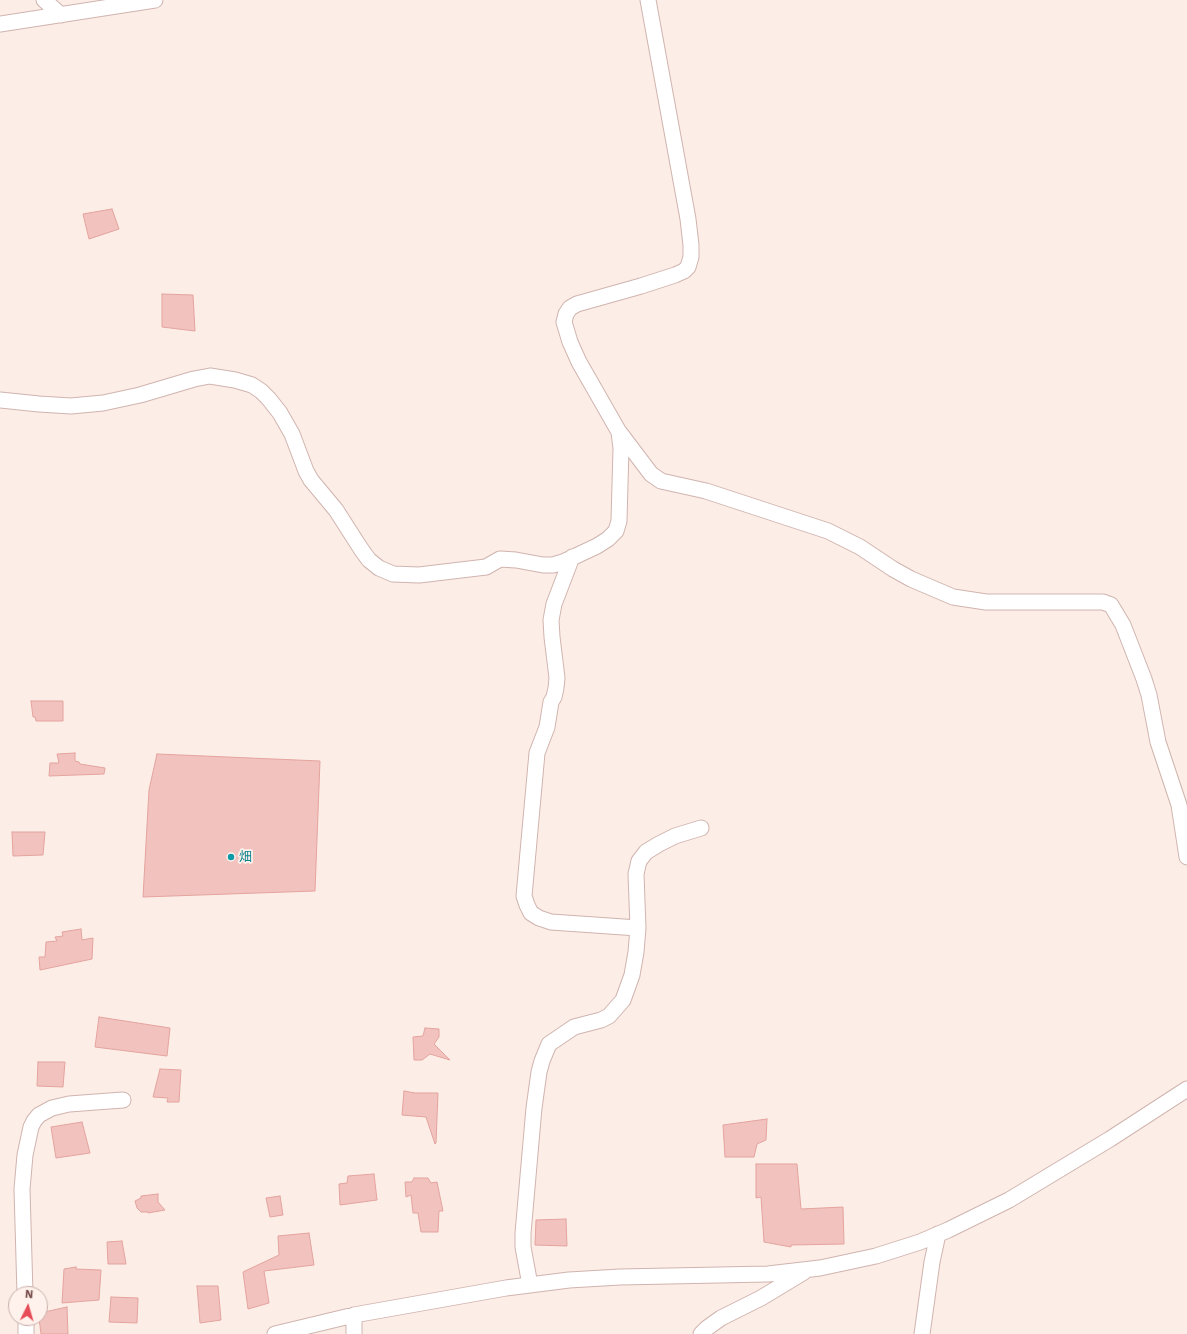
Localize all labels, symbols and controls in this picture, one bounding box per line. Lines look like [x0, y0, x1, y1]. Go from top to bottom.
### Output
place label: 畑 [239, 849, 252, 865]
marker: 畑 [226, 852, 236, 862]
north arrow [8, 1286, 48, 1326]
text: N [24, 1288, 34, 1301]

